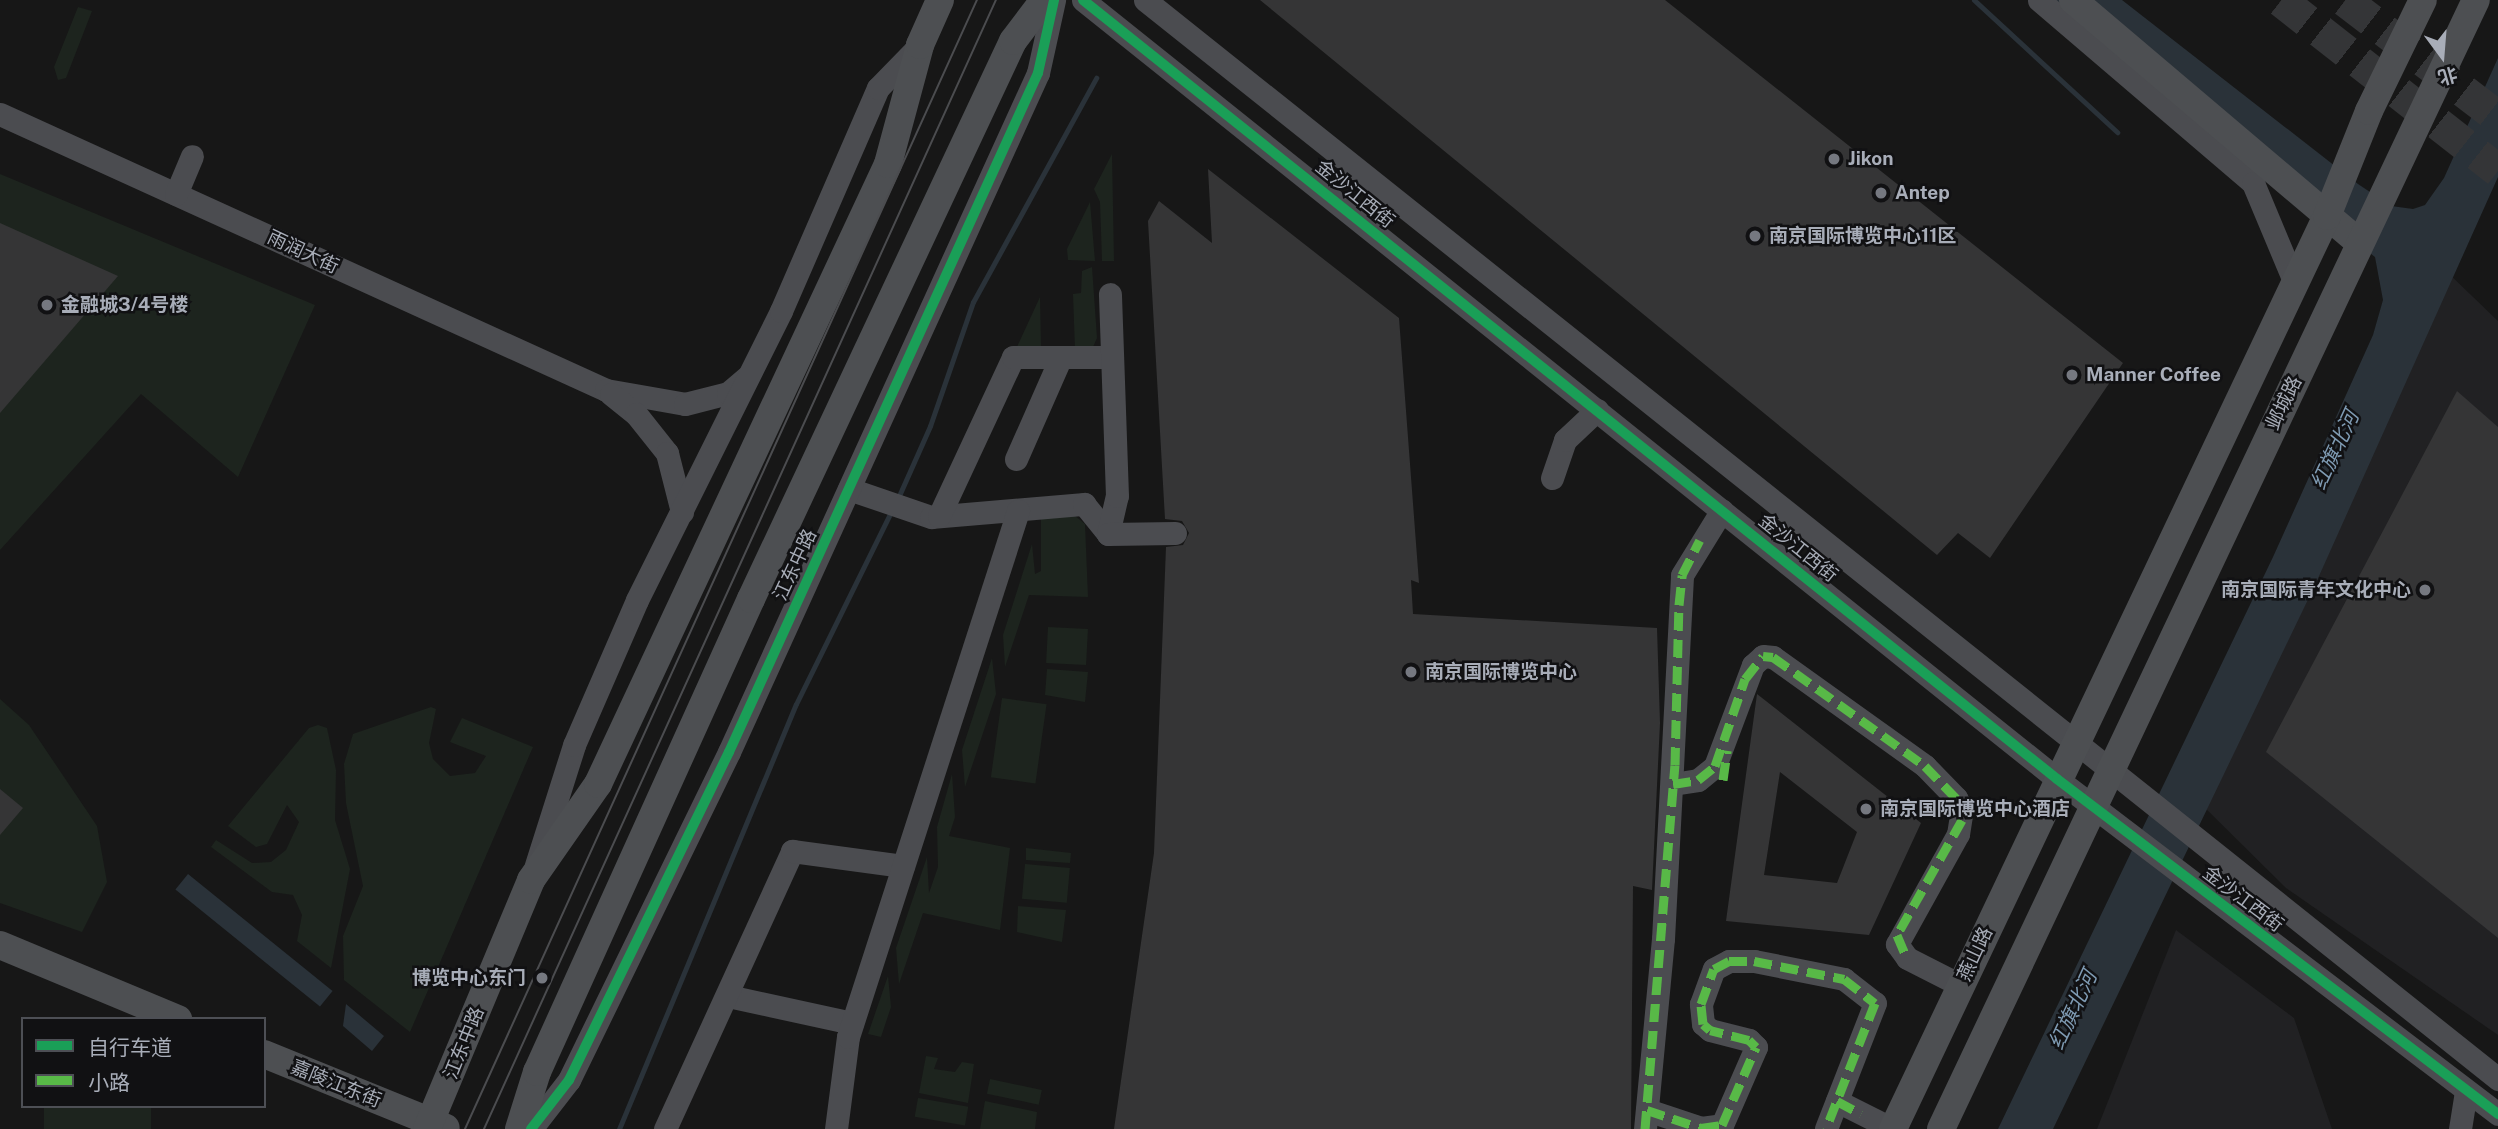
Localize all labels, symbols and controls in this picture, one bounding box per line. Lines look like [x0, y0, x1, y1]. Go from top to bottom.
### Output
north arrow [2407, 21, 2477, 91]
text: 北 [2436, 63, 2460, 89]
place label: Jikon [1848, 148, 1893, 170]
marker: Jikon [1826, 151, 1842, 167]
street label: 金沙江西街 [1311, 155, 1399, 233]
place label: Antep [1895, 182, 1950, 204]
marker: Antep [1873, 185, 1889, 201]
place label: 南京国际博览中心11区 [1769, 225, 1956, 247]
street label: 雨润大街 [264, 226, 342, 278]
marker: 南京国际博览中心11区 [1747, 228, 1763, 244]
place label: 金融城3/4号楼 [61, 294, 188, 316]
marker: 金融城3/4号楼 [39, 297, 55, 313]
place label: Manner Coffee [2086, 364, 2221, 386]
marker: Manner Coffee [2064, 367, 2080, 383]
street label: 邺城路 [2261, 372, 2307, 434]
water label: 红旗北河 [2306, 407, 2364, 493]
street label: 金沙江西街 [1754, 509, 1842, 587]
street label: 江东中路 [769, 526, 821, 604]
place label: 南京国际青年文化中心 [2221, 579, 2411, 601]
marker: 南京国际青年文化中心 [2417, 582, 2433, 598]
place label: 南京国际博览中心 [1425, 661, 1577, 683]
marker: 南京国际博览中心 [1403, 664, 1419, 680]
place label: 南京国际博览中心酒店 [1880, 798, 2070, 820]
marker: 南京国际博览中心酒店 [1858, 801, 1874, 817]
street label: 金沙江西街 [2198, 861, 2288, 937]
street label: 燕山路 [1953, 923, 1997, 985]
place label: 博览中心东门 [412, 967, 526, 989]
water label: 红旗北河 [2044, 967, 2102, 1053]
marker: 博览中心东门 [532, 968, 552, 988]
street label: 江东中路 [439, 1003, 489, 1083]
legend [21, 1017, 266, 1108]
text: 自行车道 [88, 1035, 172, 1060]
street label: 嘉陵江东街 [288, 1056, 384, 1112]
text: 小路 [88, 1070, 130, 1095]

